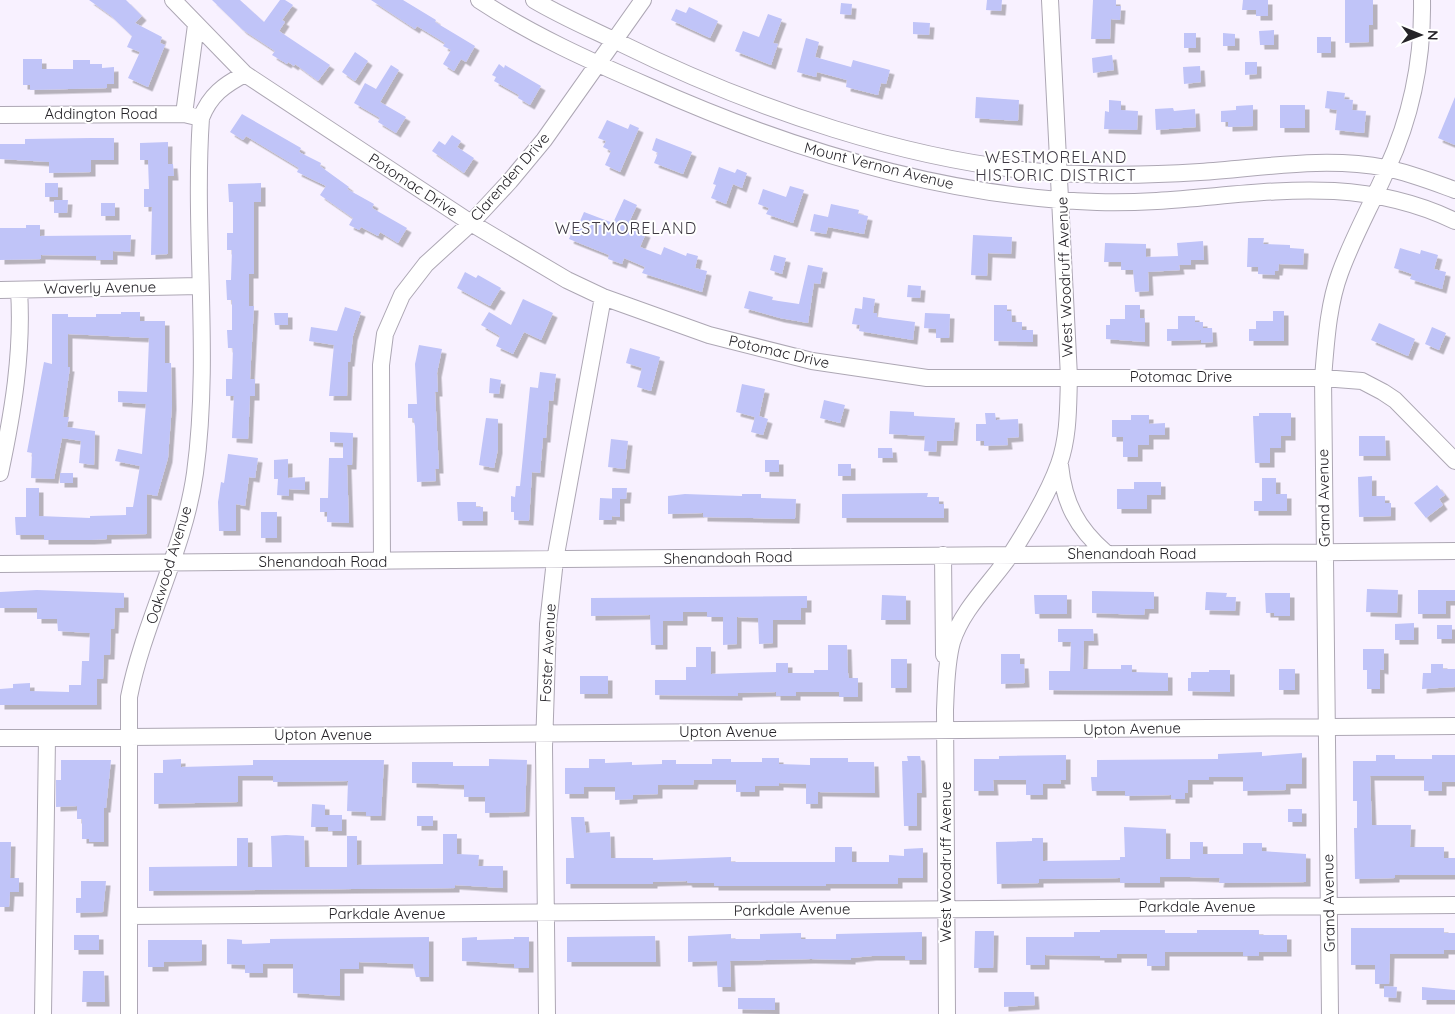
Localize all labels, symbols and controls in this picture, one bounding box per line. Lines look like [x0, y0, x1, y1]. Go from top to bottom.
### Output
north arrow [1395, 10, 1445, 60]
text: N [1424, 30, 1442, 41]
street label: Addington Road [44, 104, 158, 123]
street label: Clarenden Drive [466, 128, 553, 225]
street label: Mount Vernon Avenue [802, 138, 956, 193]
district label: WESTMORELAND HISTORIC DISTRICT [975, 147, 1137, 185]
street label: Potomac Drive [365, 149, 462, 221]
street label: West Woodruff Avenue [1052, 196, 1077, 358]
district label: WESTMORELAND [555, 218, 697, 238]
street label: Waverly Avenue [44, 277, 156, 298]
street label: Potomac Drive [727, 331, 831, 372]
street label: Potomac Drive [1130, 367, 1232, 386]
street label: Grand Avenue [1313, 449, 1334, 547]
street label: Oakwood Avenue [142, 504, 196, 626]
street label: Shenandoah Road [1068, 544, 1196, 563]
street label: Shenandoah Road [663, 547, 793, 568]
street label: Shenandoah Road [259, 552, 387, 571]
street label: Foster Avenue [535, 603, 560, 703]
street label: Upton Avenue [1083, 718, 1181, 739]
street label: Upton Avenue [679, 722, 777, 741]
street label: Upton Avenue [274, 725, 372, 744]
street label: West Woodruff Avenue [936, 782, 955, 942]
street label: Grand Avenue [1318, 854, 1339, 952]
street label: Parkdale Avenue [1139, 897, 1255, 916]
street label: Parkdale Avenue [733, 899, 851, 920]
street label: Parkdale Avenue [329, 904, 445, 923]

